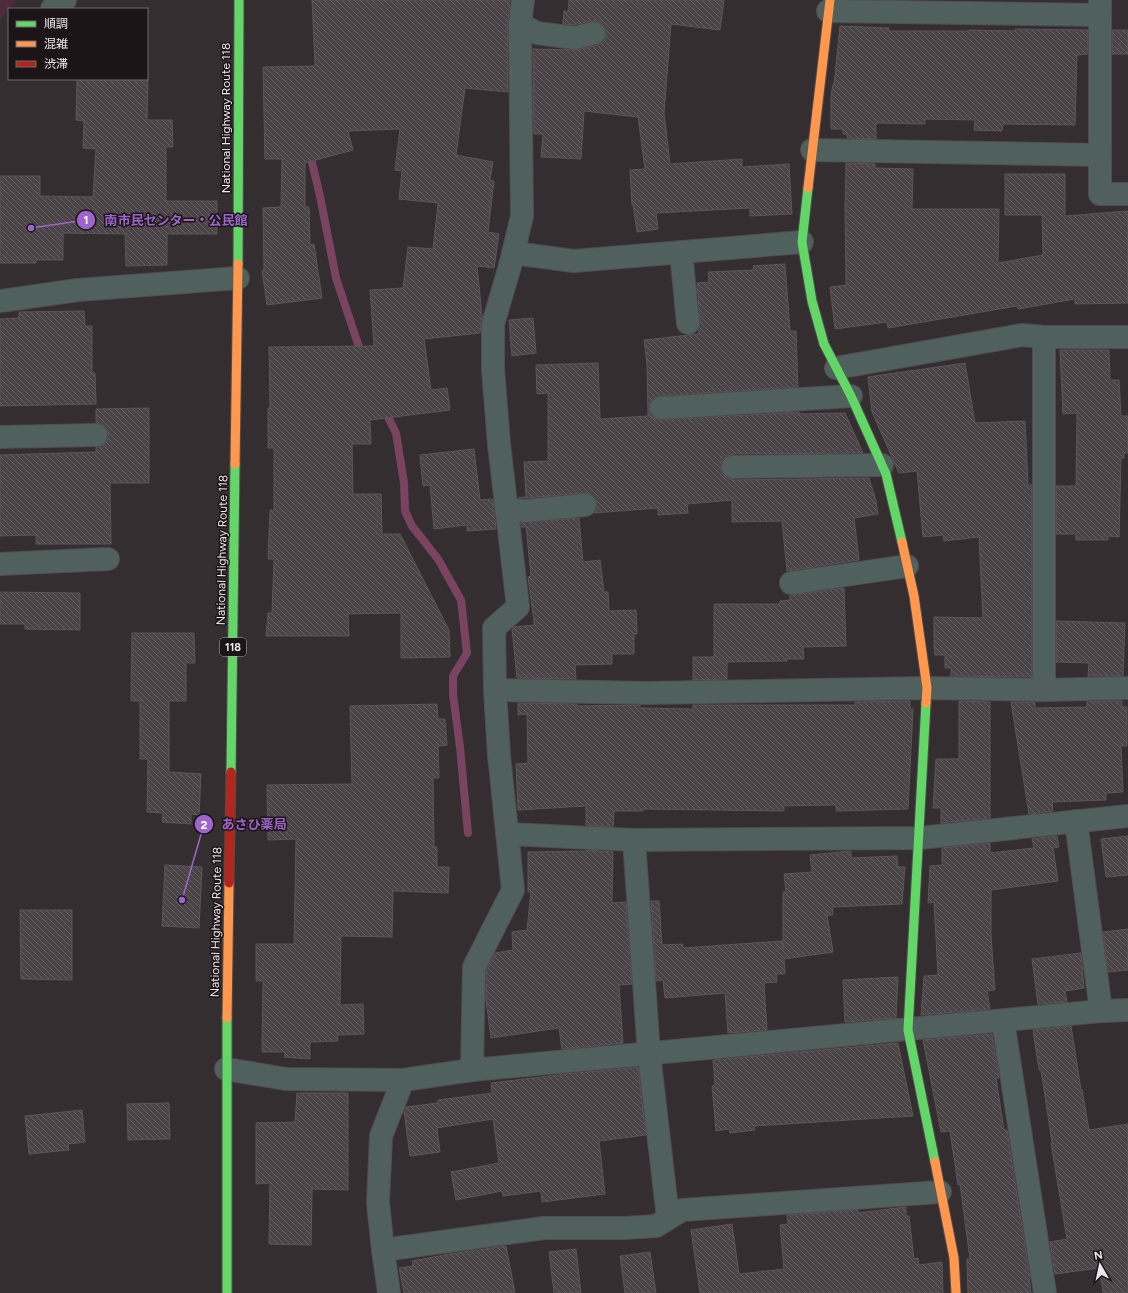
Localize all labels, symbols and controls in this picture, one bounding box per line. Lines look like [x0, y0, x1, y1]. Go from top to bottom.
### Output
legend [8, 8, 148, 80]
text: 順調 [44, 17, 68, 31]
text: 混雑 [44, 37, 68, 51]
street label: National Highway Route 118 [219, 43, 233, 193]
text: 渋滞 [44, 57, 68, 71]
callout: 南市民センター・公民館 [76, 208, 255, 233]
text: 1 [83, 213, 89, 227]
text: 南市民センター・公民館 [104, 213, 248, 228]
street label: National Highway Route 118 [214, 475, 230, 625]
road number: 118 [220, 638, 246, 656]
callout: あさひ薬局 [194, 812, 295, 837]
text: あさひ薬局 [221, 817, 287, 832]
text: 2 [201, 818, 208, 832]
street label: National Highway Route 118 [208, 847, 224, 997]
north arrow [1080, 1245, 1120, 1285]
text: N [1093, 1249, 1104, 1263]

